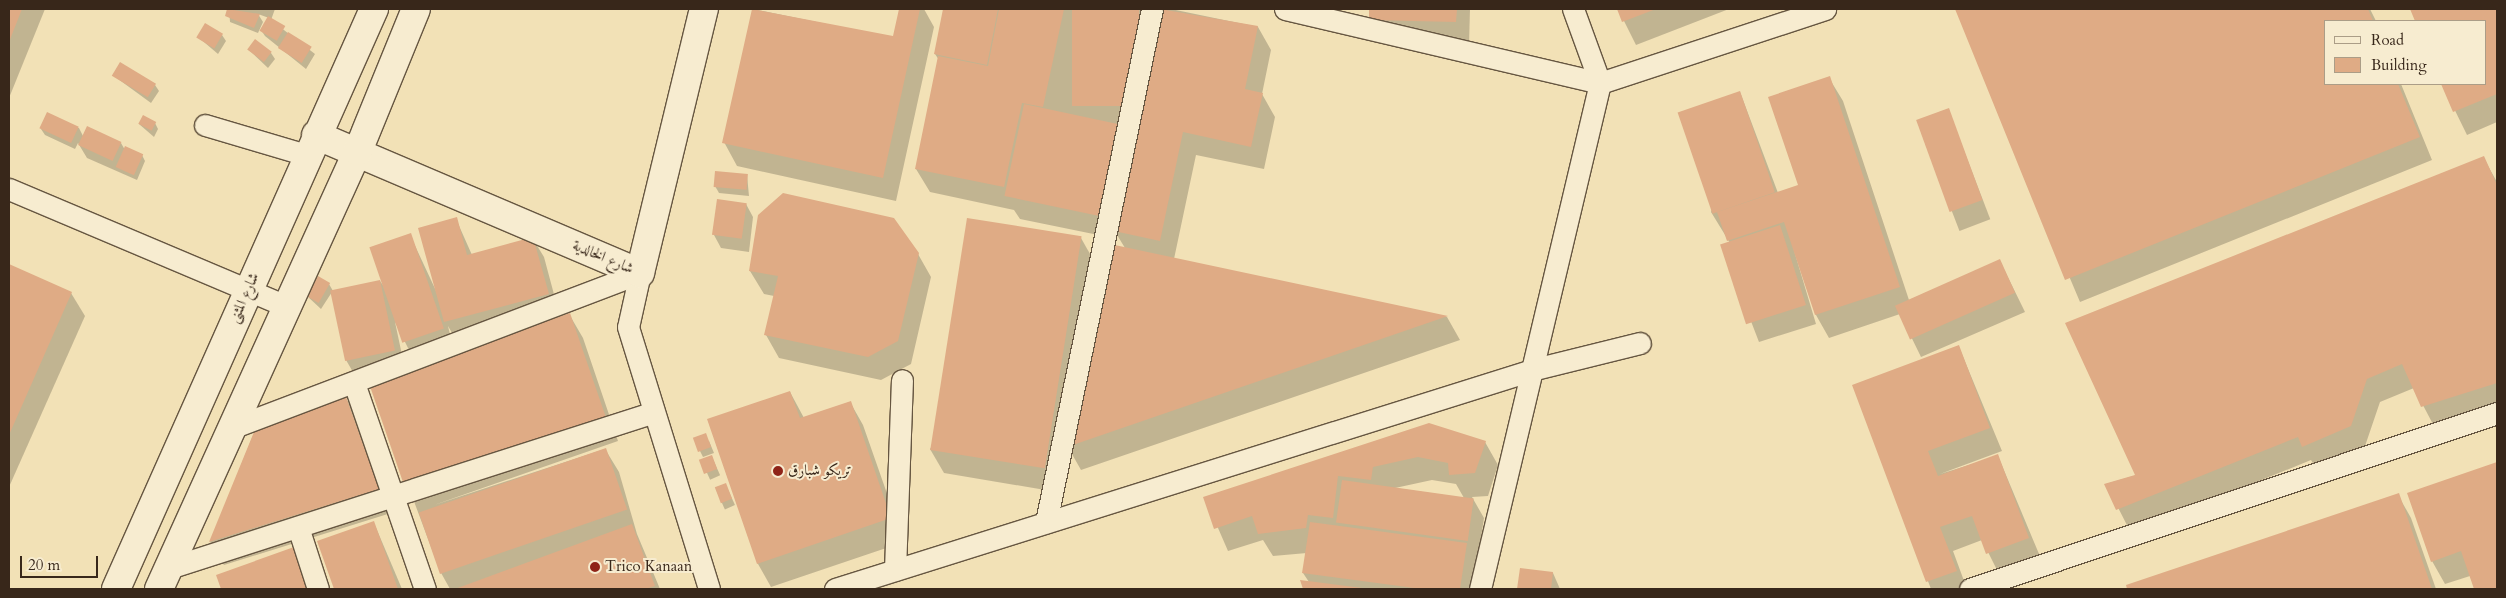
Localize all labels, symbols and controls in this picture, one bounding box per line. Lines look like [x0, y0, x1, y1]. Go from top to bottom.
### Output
legend [2324, 20, 2486, 85]
text: Road [2371, 30, 2404, 50]
text: Building [2371, 55, 2427, 75]
street label: شارع الخالدية [570, 236, 636, 278]
street label: شارع المثنى [225, 270, 263, 326]
place label: تريكو شبارق [788, 462, 852, 480]
marker: تريكو شبارق [772, 465, 784, 477]
scale bar [22, 546, 100, 578]
text: 20 m [28, 555, 60, 575]
place label: Trico Kanaan [605, 558, 692, 576]
marker: Trico Kanaan [589, 561, 601, 573]

